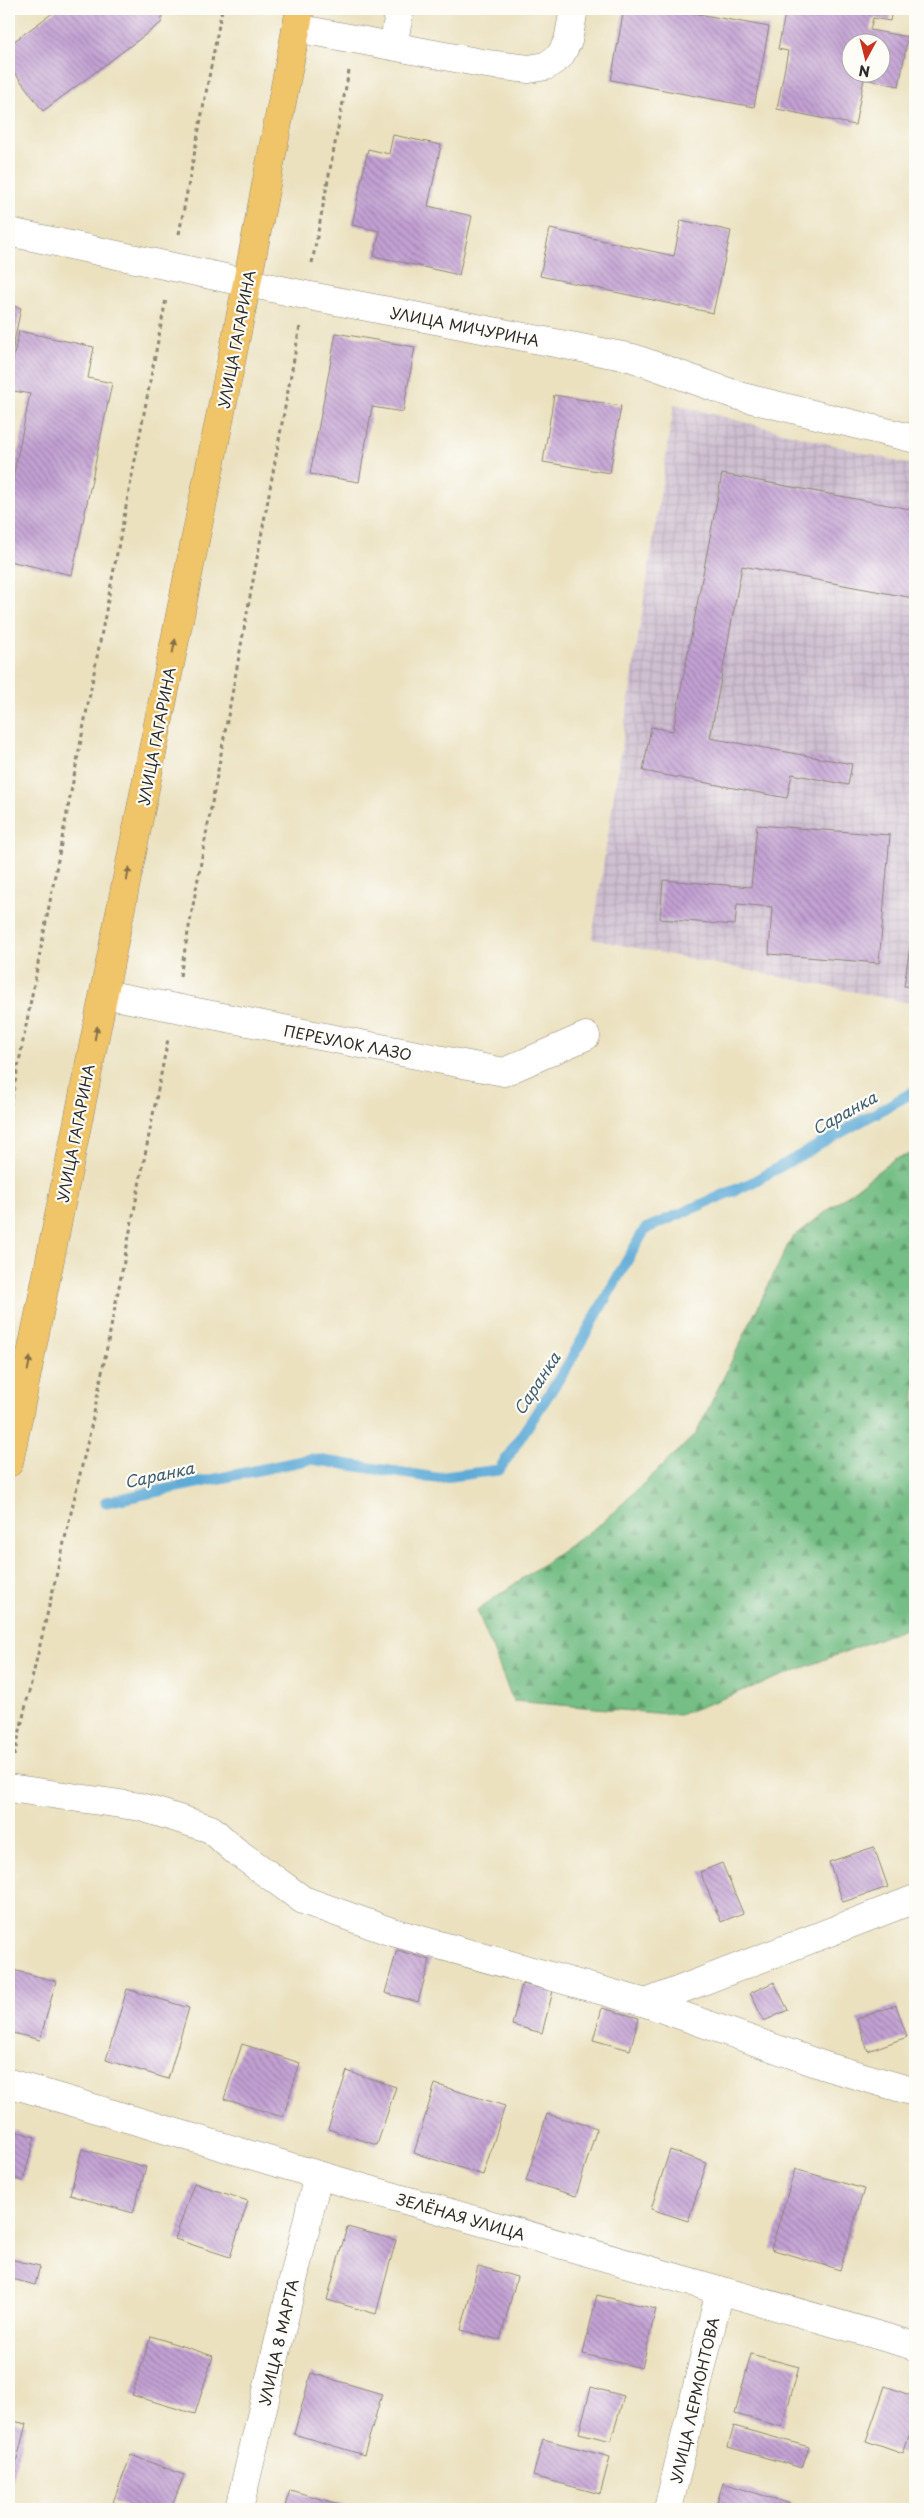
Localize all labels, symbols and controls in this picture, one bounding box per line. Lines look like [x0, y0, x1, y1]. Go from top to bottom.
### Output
north arrow [842, 32, 892, 82]
text: N [858, 60, 871, 82]
street label: УЛИЦА ГАГАРИНА [211, 268, 261, 410]
street label: УЛИЦА МИЧУРИНА [389, 300, 541, 352]
one-way arrow [170, 638, 178, 654]
street label: УЛИЦА ГАГАРИНА [131, 665, 181, 807]
one-way arrow [124, 866, 132, 882]
street label: ПЕРЕУЛОК ЛАЗО [282, 1018, 414, 1066]
one-way arrow [92, 1025, 100, 1041]
street label: УЛИЦА ГАГАРИНА [50, 1062, 100, 1204]
water label: Саранка [807, 1084, 882, 1140]
water label: Саранка [507, 1346, 566, 1419]
one-way arrow [25, 1356, 33, 1372]
water label: Саранка [122, 1455, 197, 1493]
street label: ЗЕЛЁНАЯ УЛИЦА [394, 2187, 528, 2245]
street label: УЛИЦА 8 МАРТА [252, 2277, 304, 2407]
street label: УЛИЦА ЛЕРМОНТОВА [664, 2315, 724, 2485]

